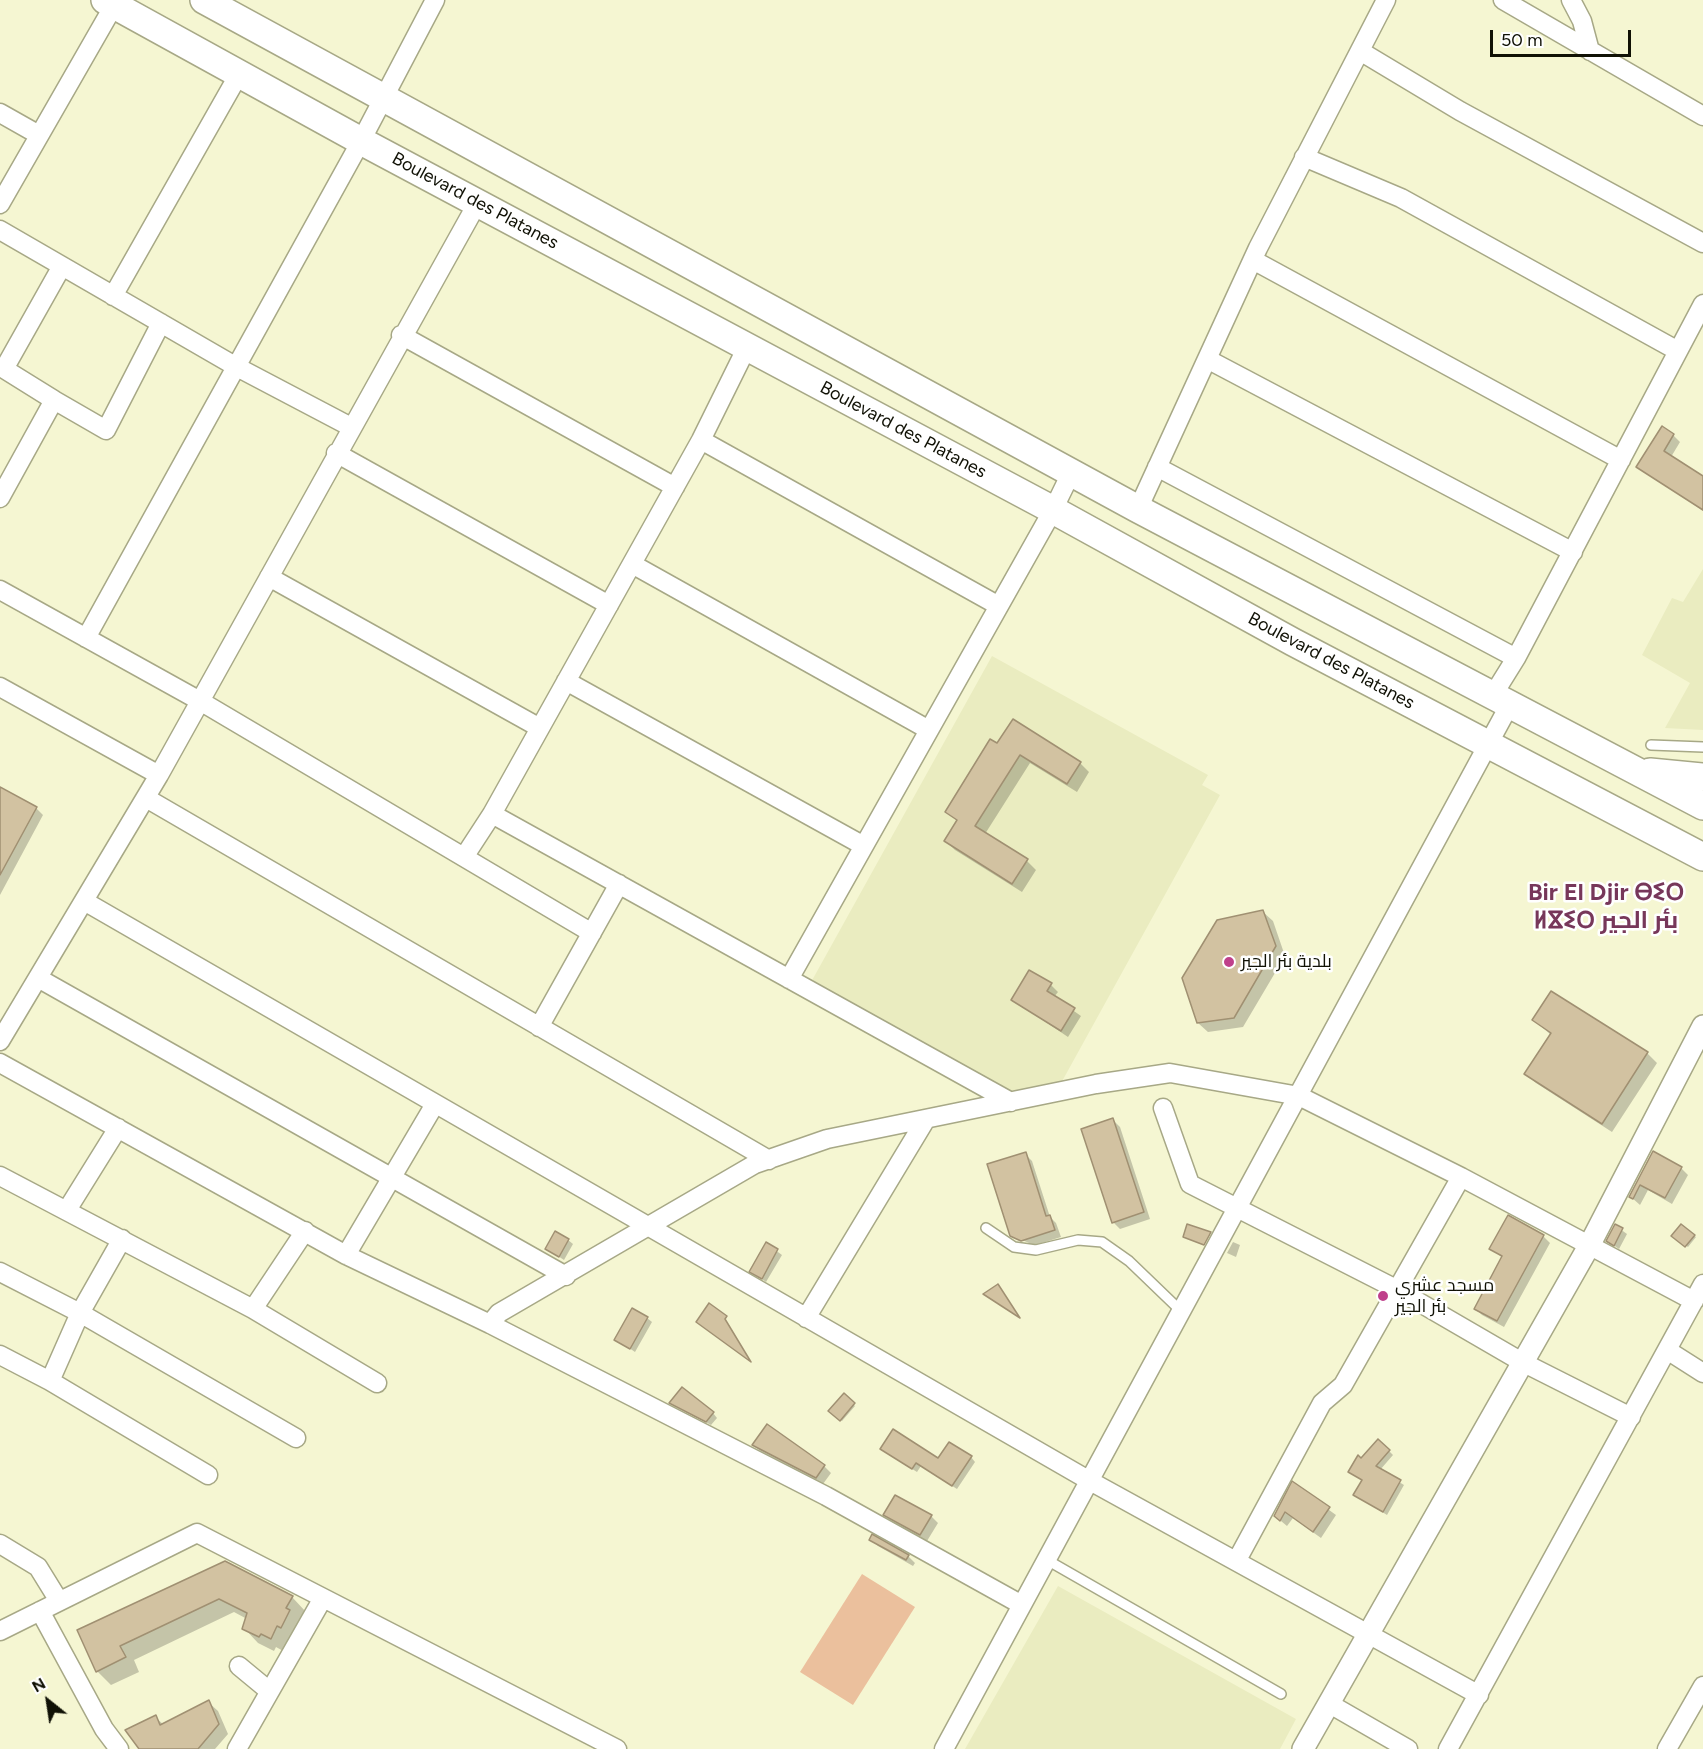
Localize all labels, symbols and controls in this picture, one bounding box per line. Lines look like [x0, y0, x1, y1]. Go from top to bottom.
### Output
scale bar [1493, 18, 1634, 56]
text: 50 m [1501, 29, 1543, 51]
street label: Boulevard des Platanes [388, 148, 562, 254]
street label: Boulevard des Platanes [816, 377, 990, 483]
street label: Boulevard des Platanes [1244, 608, 1418, 714]
district label: Bir El Djir ⴱⵉⵔ ⵍⴵⵉⵔ بئر الجير [1528, 879, 1684, 935]
place label: بلدية بئر الجير [1241, 951, 1332, 973]
marker: بلدية بئر الجير [1222, 955, 1236, 969]
place label: مسجد عشري بئر الجير [1395, 1275, 1494, 1318]
marker: مسجد عشري بئر الجير [1376, 1289, 1390, 1303]
north arrow [18, 1671, 78, 1731]
text: N [29, 1674, 49, 1696]

